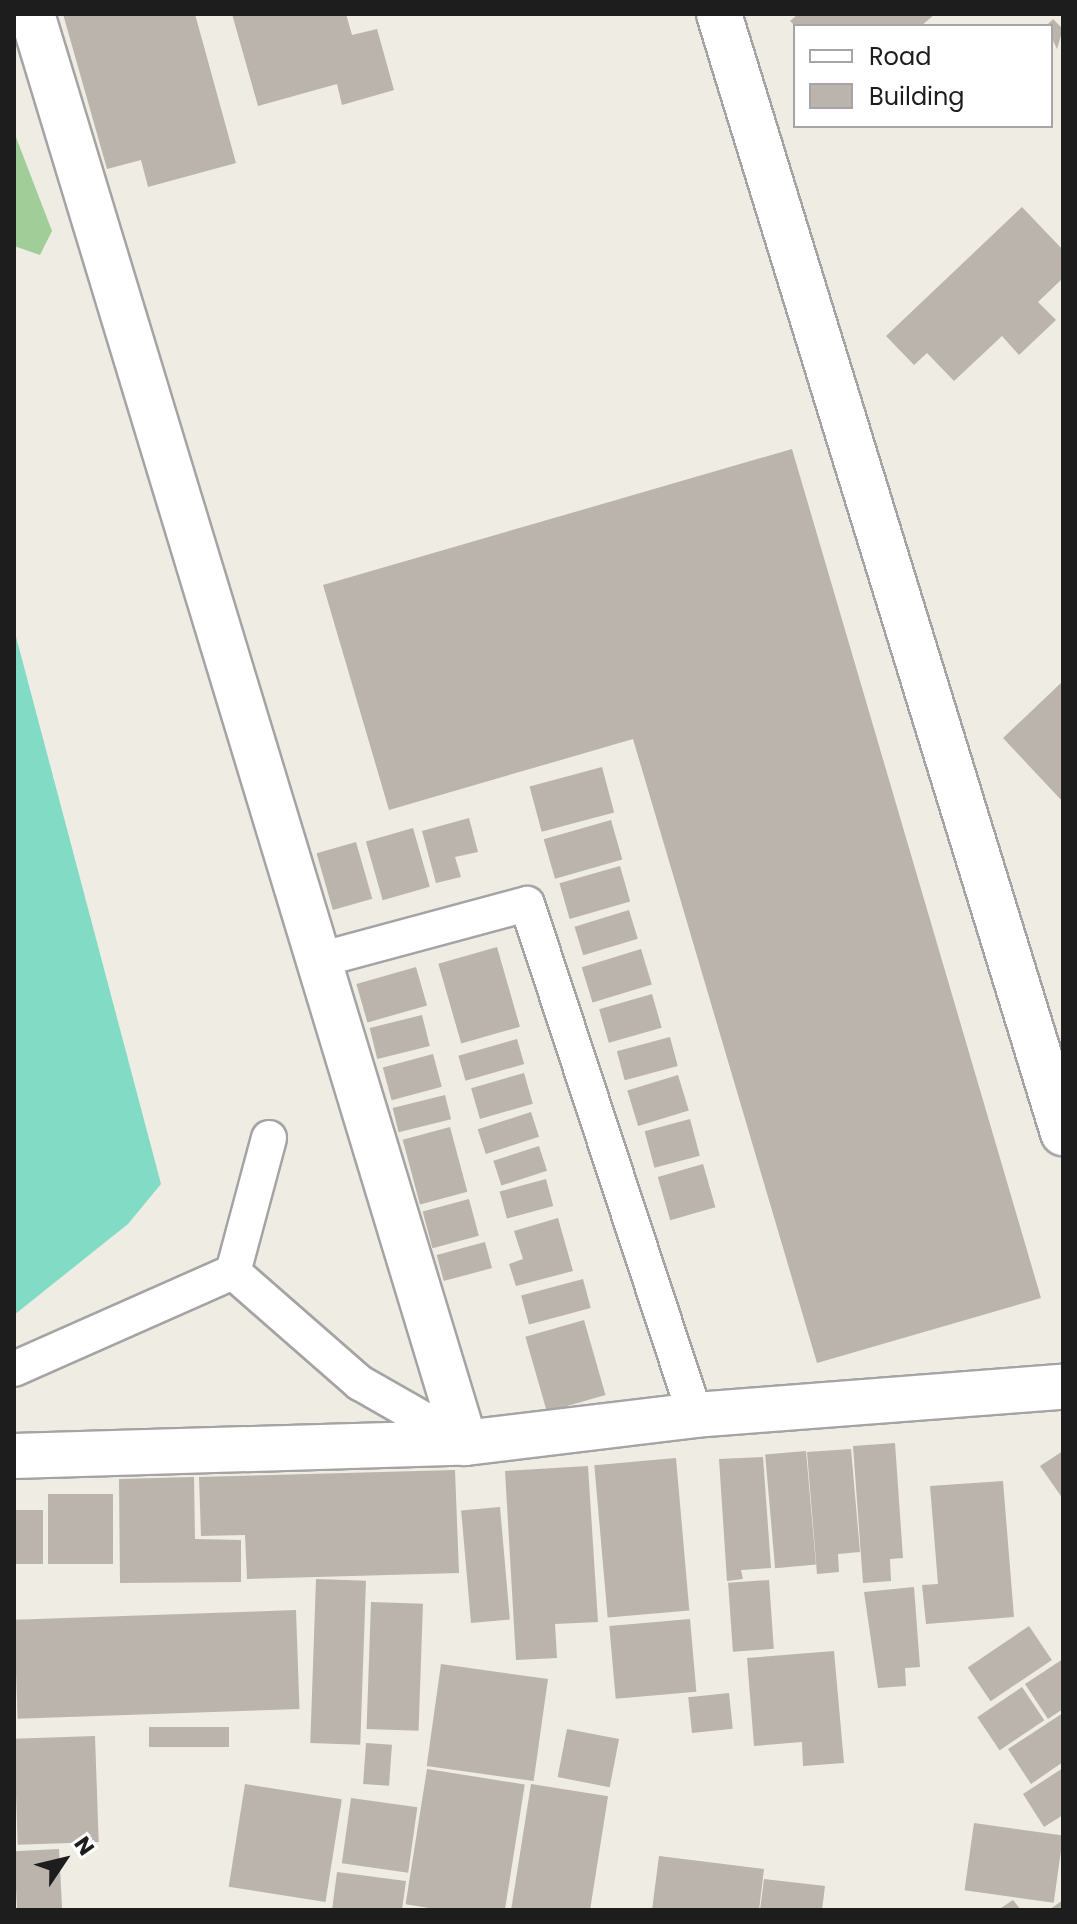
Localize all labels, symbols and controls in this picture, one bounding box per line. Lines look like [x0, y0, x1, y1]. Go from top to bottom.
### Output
legend [793, 24, 1053, 128]
text: Road [869, 40, 931, 73]
text: Building [869, 80, 965, 113]
north arrow [24, 1820, 104, 1900]
text: N [67, 1830, 102, 1862]

